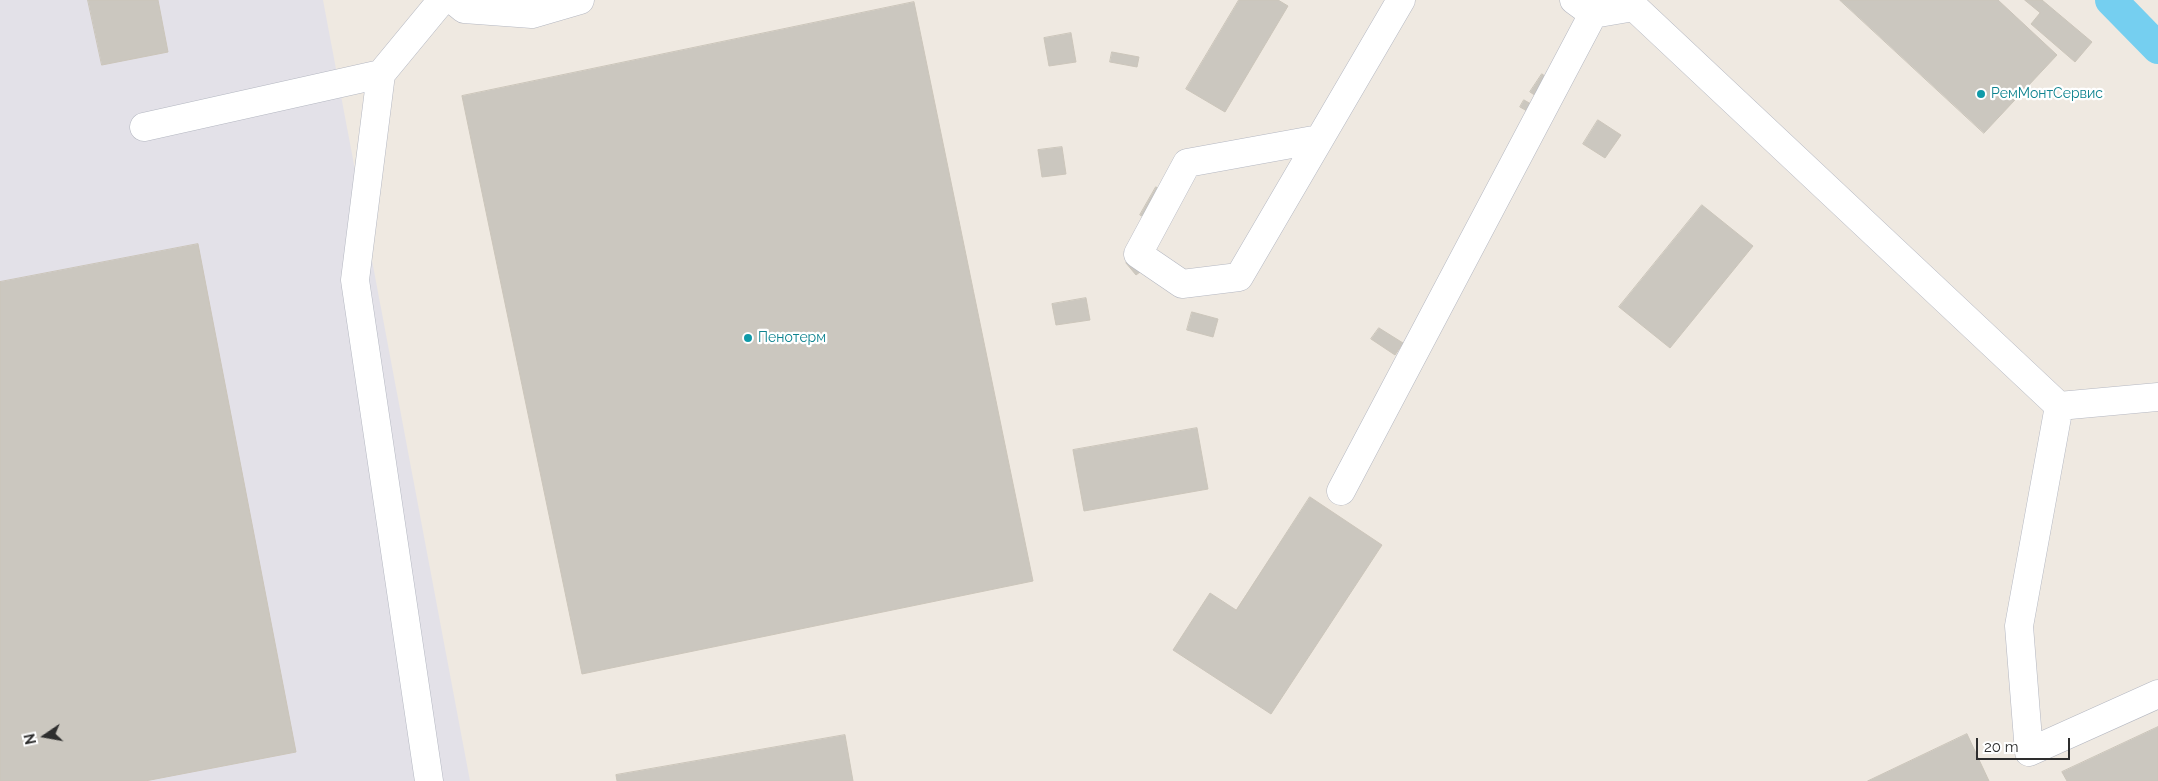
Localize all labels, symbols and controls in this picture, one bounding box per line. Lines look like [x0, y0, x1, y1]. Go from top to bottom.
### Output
place label: РемМонтСервис [1991, 86, 2103, 102]
marker: РемМонтСервис [1975, 88, 1987, 100]
place label: Пенотерм [758, 330, 826, 346]
marker: Пенотерм [742, 332, 754, 344]
north arrow [20, 711, 70, 761]
scale bar [1978, 728, 2072, 760]
text: N [21, 732, 39, 746]
text: 20 m [1984, 738, 2019, 756]

